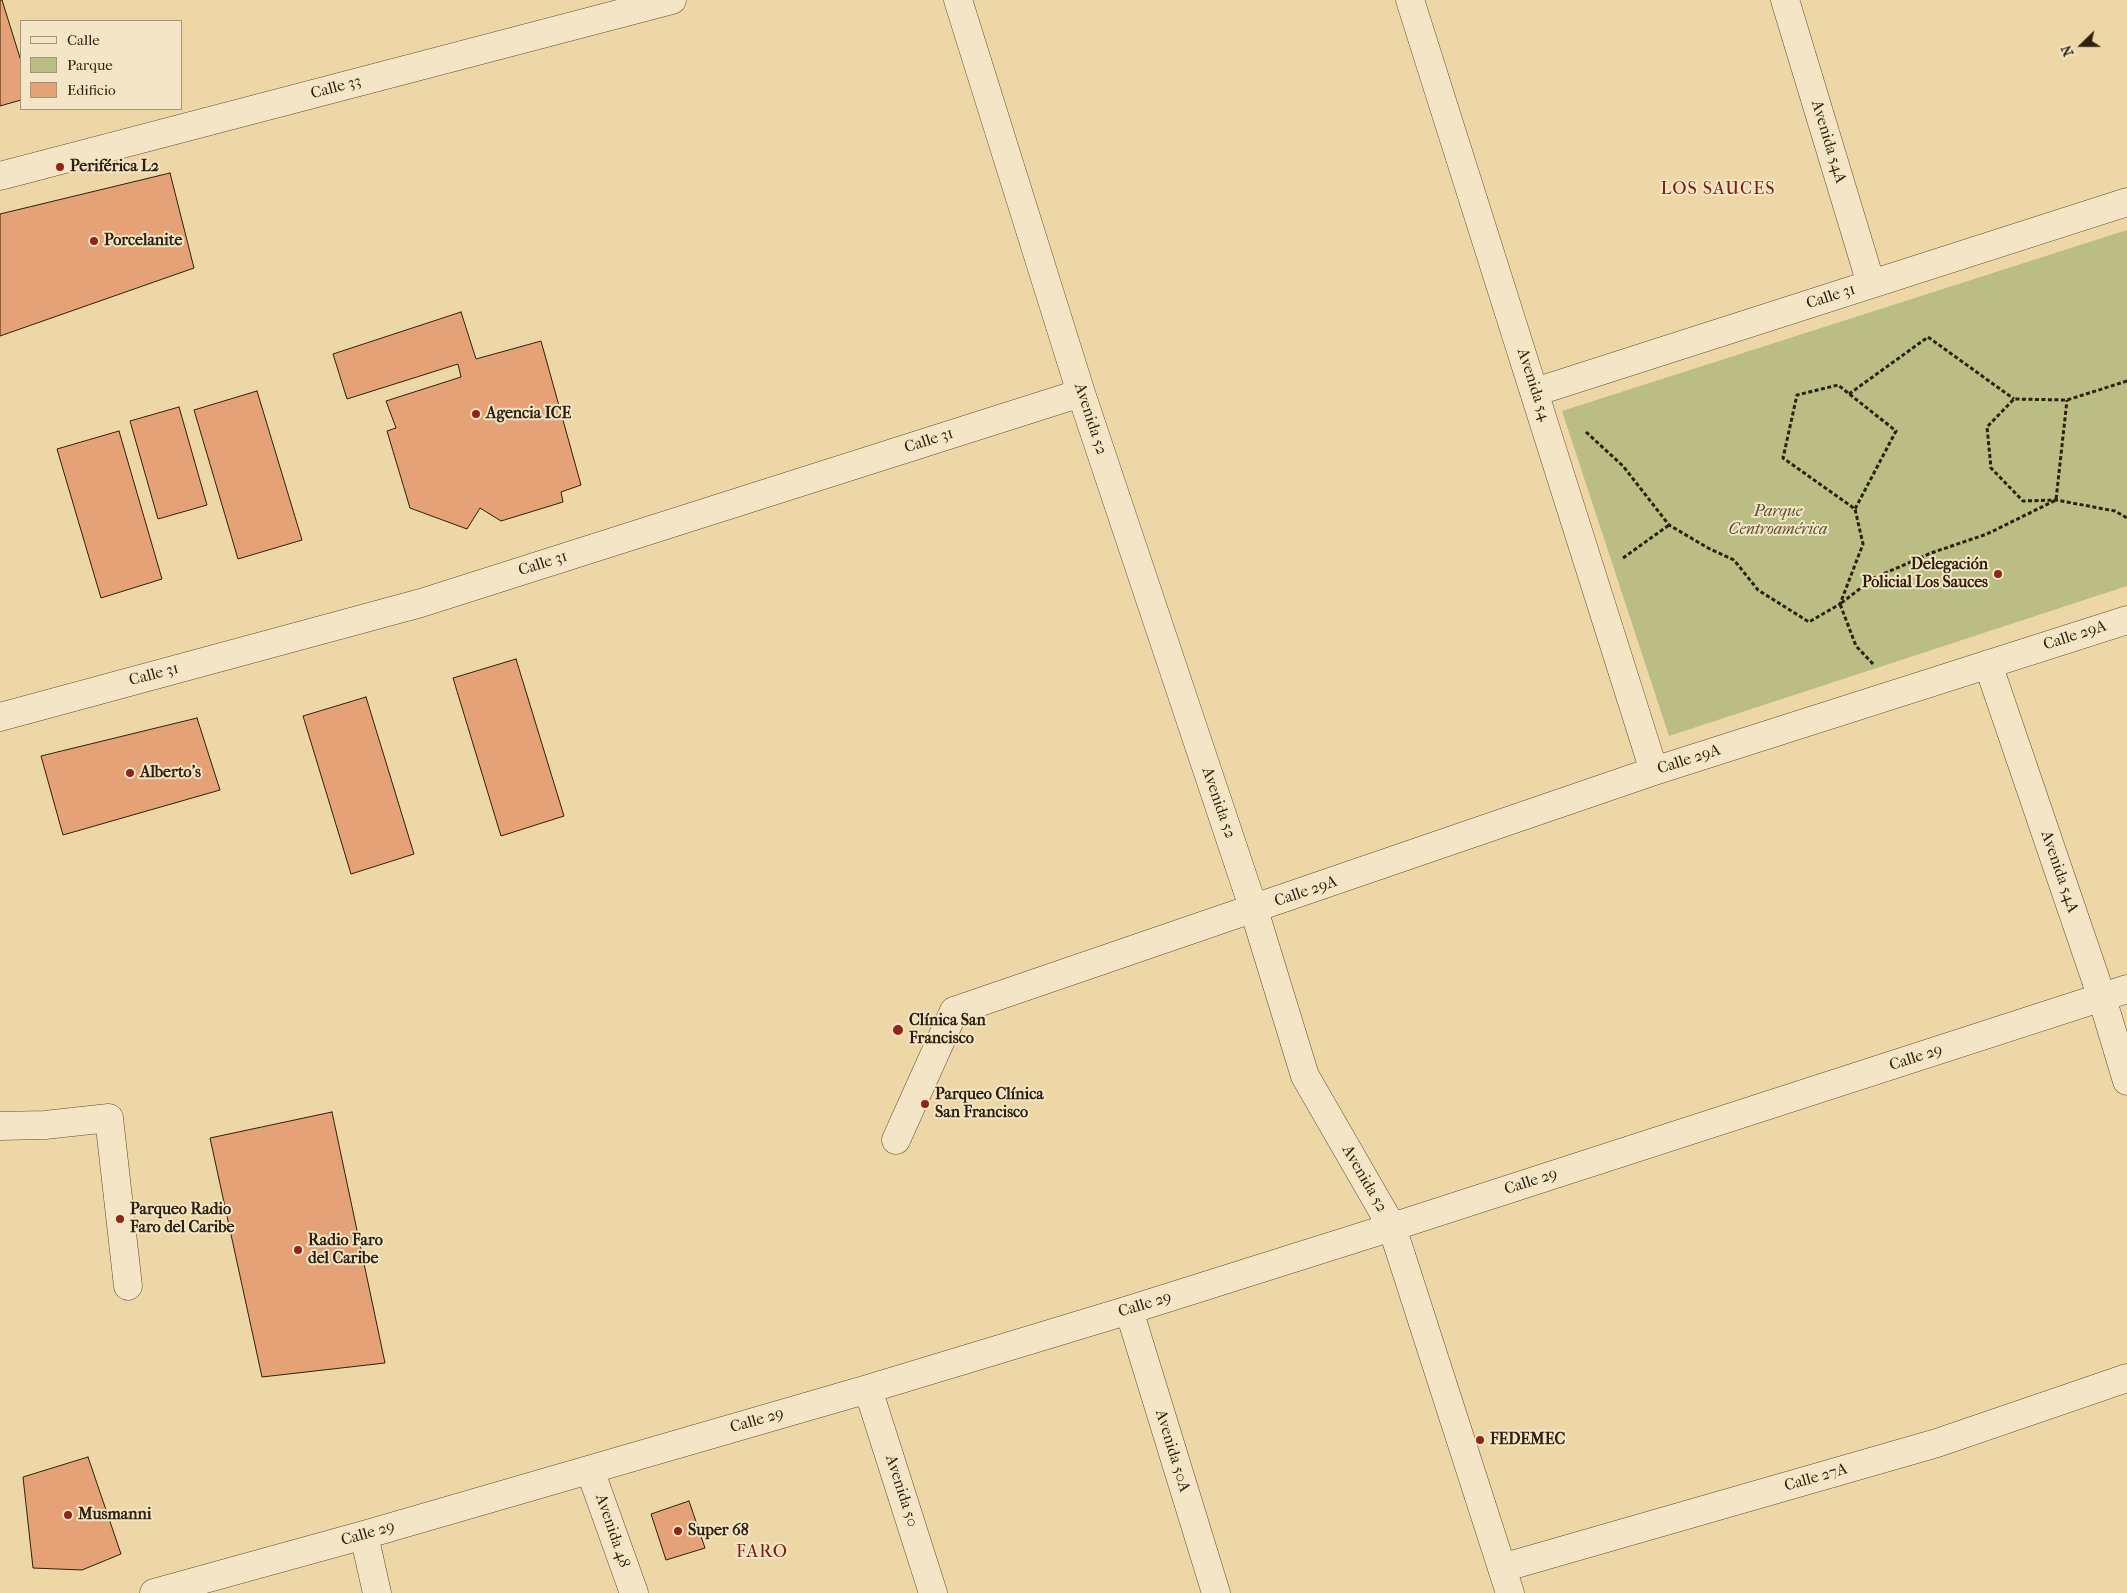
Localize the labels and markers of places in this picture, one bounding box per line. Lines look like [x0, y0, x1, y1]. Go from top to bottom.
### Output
place label: Periférica L2 [70, 157, 159, 177]
marker: Periférica L2 [54, 161, 66, 173]
place label: Porcelanite [104, 231, 182, 251]
marker: Porcelanite [88, 235, 100, 247]
place label: Agencia ICE [486, 404, 571, 424]
marker: Agencia ICE [470, 408, 482, 420]
place label: Delegación Policial Los Sauces [1862, 555, 1988, 593]
marker: Delegación Policial Los Sauces [1992, 568, 2004, 580]
place label: Alberto's [140, 763, 201, 783]
marker: Alberto's [124, 767, 136, 779]
place label: Clínica San Francisco [909, 1011, 986, 1049]
marker: Clínica San Francisco [891, 1023, 905, 1037]
place label: Parqueo Clínica San Francisco [935, 1085, 1044, 1123]
marker: Parqueo Clínica San Francisco [919, 1098, 931, 1110]
place label: Parqueo Radio Faro del Caribe [130, 1200, 234, 1238]
marker: Parqueo Radio Faro del Caribe [114, 1213, 126, 1225]
place label: Radio Faro del Caribe [308, 1231, 383, 1269]
marker: Radio Faro del Caribe [292, 1244, 304, 1256]
place label: FEDEMEC [1490, 1430, 1565, 1450]
marker: FEDEMEC [1474, 1434, 1486, 1446]
place label: Musmanni [78, 1505, 151, 1525]
marker: Musmanni [62, 1509, 74, 1521]
place label: Super 68 [688, 1521, 749, 1541]
marker: Super 68 [672, 1525, 684, 1537]

